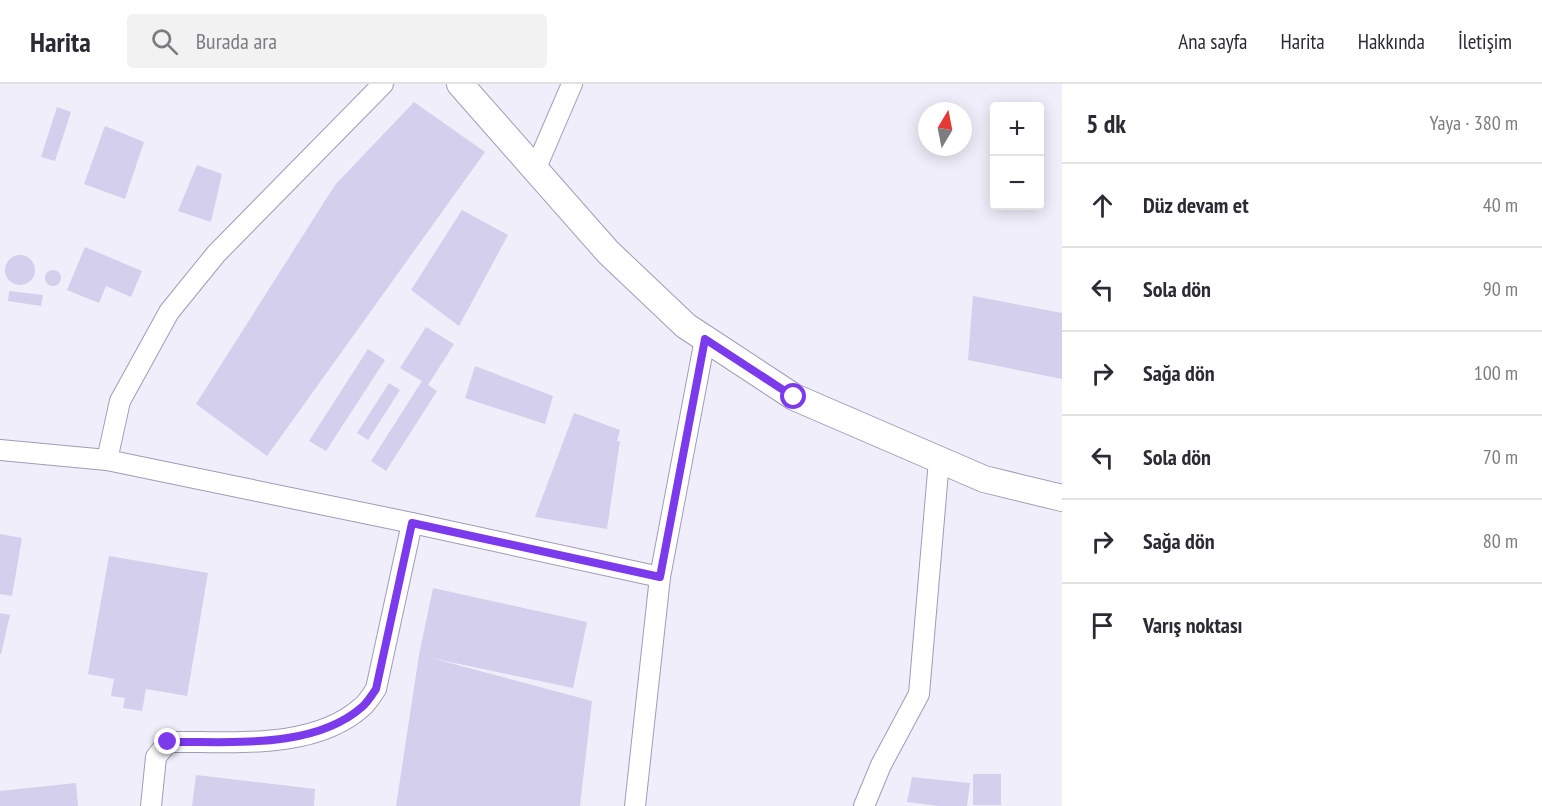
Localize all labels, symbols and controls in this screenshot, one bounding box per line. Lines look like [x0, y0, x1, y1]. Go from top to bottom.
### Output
search box [127, 14, 547, 68]
text: Harita [30, 23, 91, 60]
icon: search [148, 25, 181, 58]
text: Burada ara [196, 27, 277, 55]
text: Ana sayfa [1178, 28, 1247, 55]
text: Harita [1280, 28, 1325, 55]
text: Hakkında [1358, 28, 1425, 55]
text: İletişim [1458, 28, 1512, 55]
north arrow [918, 102, 972, 156]
map controls [990, 102, 1044, 210]
button: + [990, 102, 1044, 156]
text: 5 dk [1086, 107, 1126, 140]
text: Yaya · 380 m [1430, 110, 1518, 136]
button: − [990, 156, 1044, 210]
icon: ahead [1086, 189, 1119, 222]
text: Düz devam et [1143, 191, 1249, 219]
text: 40 m [1483, 192, 1518, 218]
icon: left [1086, 273, 1119, 306]
text: Sola dön [1143, 275, 1211, 303]
text: 90 m [1483, 276, 1518, 302]
icon: right [1086, 357, 1119, 390]
text: Sağa dön [1143, 359, 1215, 387]
text: 100 m [1474, 360, 1518, 386]
route start [780, 383, 806, 409]
icon: left [1086, 441, 1119, 474]
text: Sola dön [1143, 443, 1211, 471]
text: 70 m [1483, 444, 1518, 470]
icon: right [1086, 525, 1119, 558]
text: Sağa dön [1143, 527, 1215, 555]
text: 80 m [1483, 528, 1518, 554]
icon: arrive [1086, 609, 1119, 642]
text: Varış noktası [1143, 611, 1243, 639]
route end [154, 728, 180, 754]

